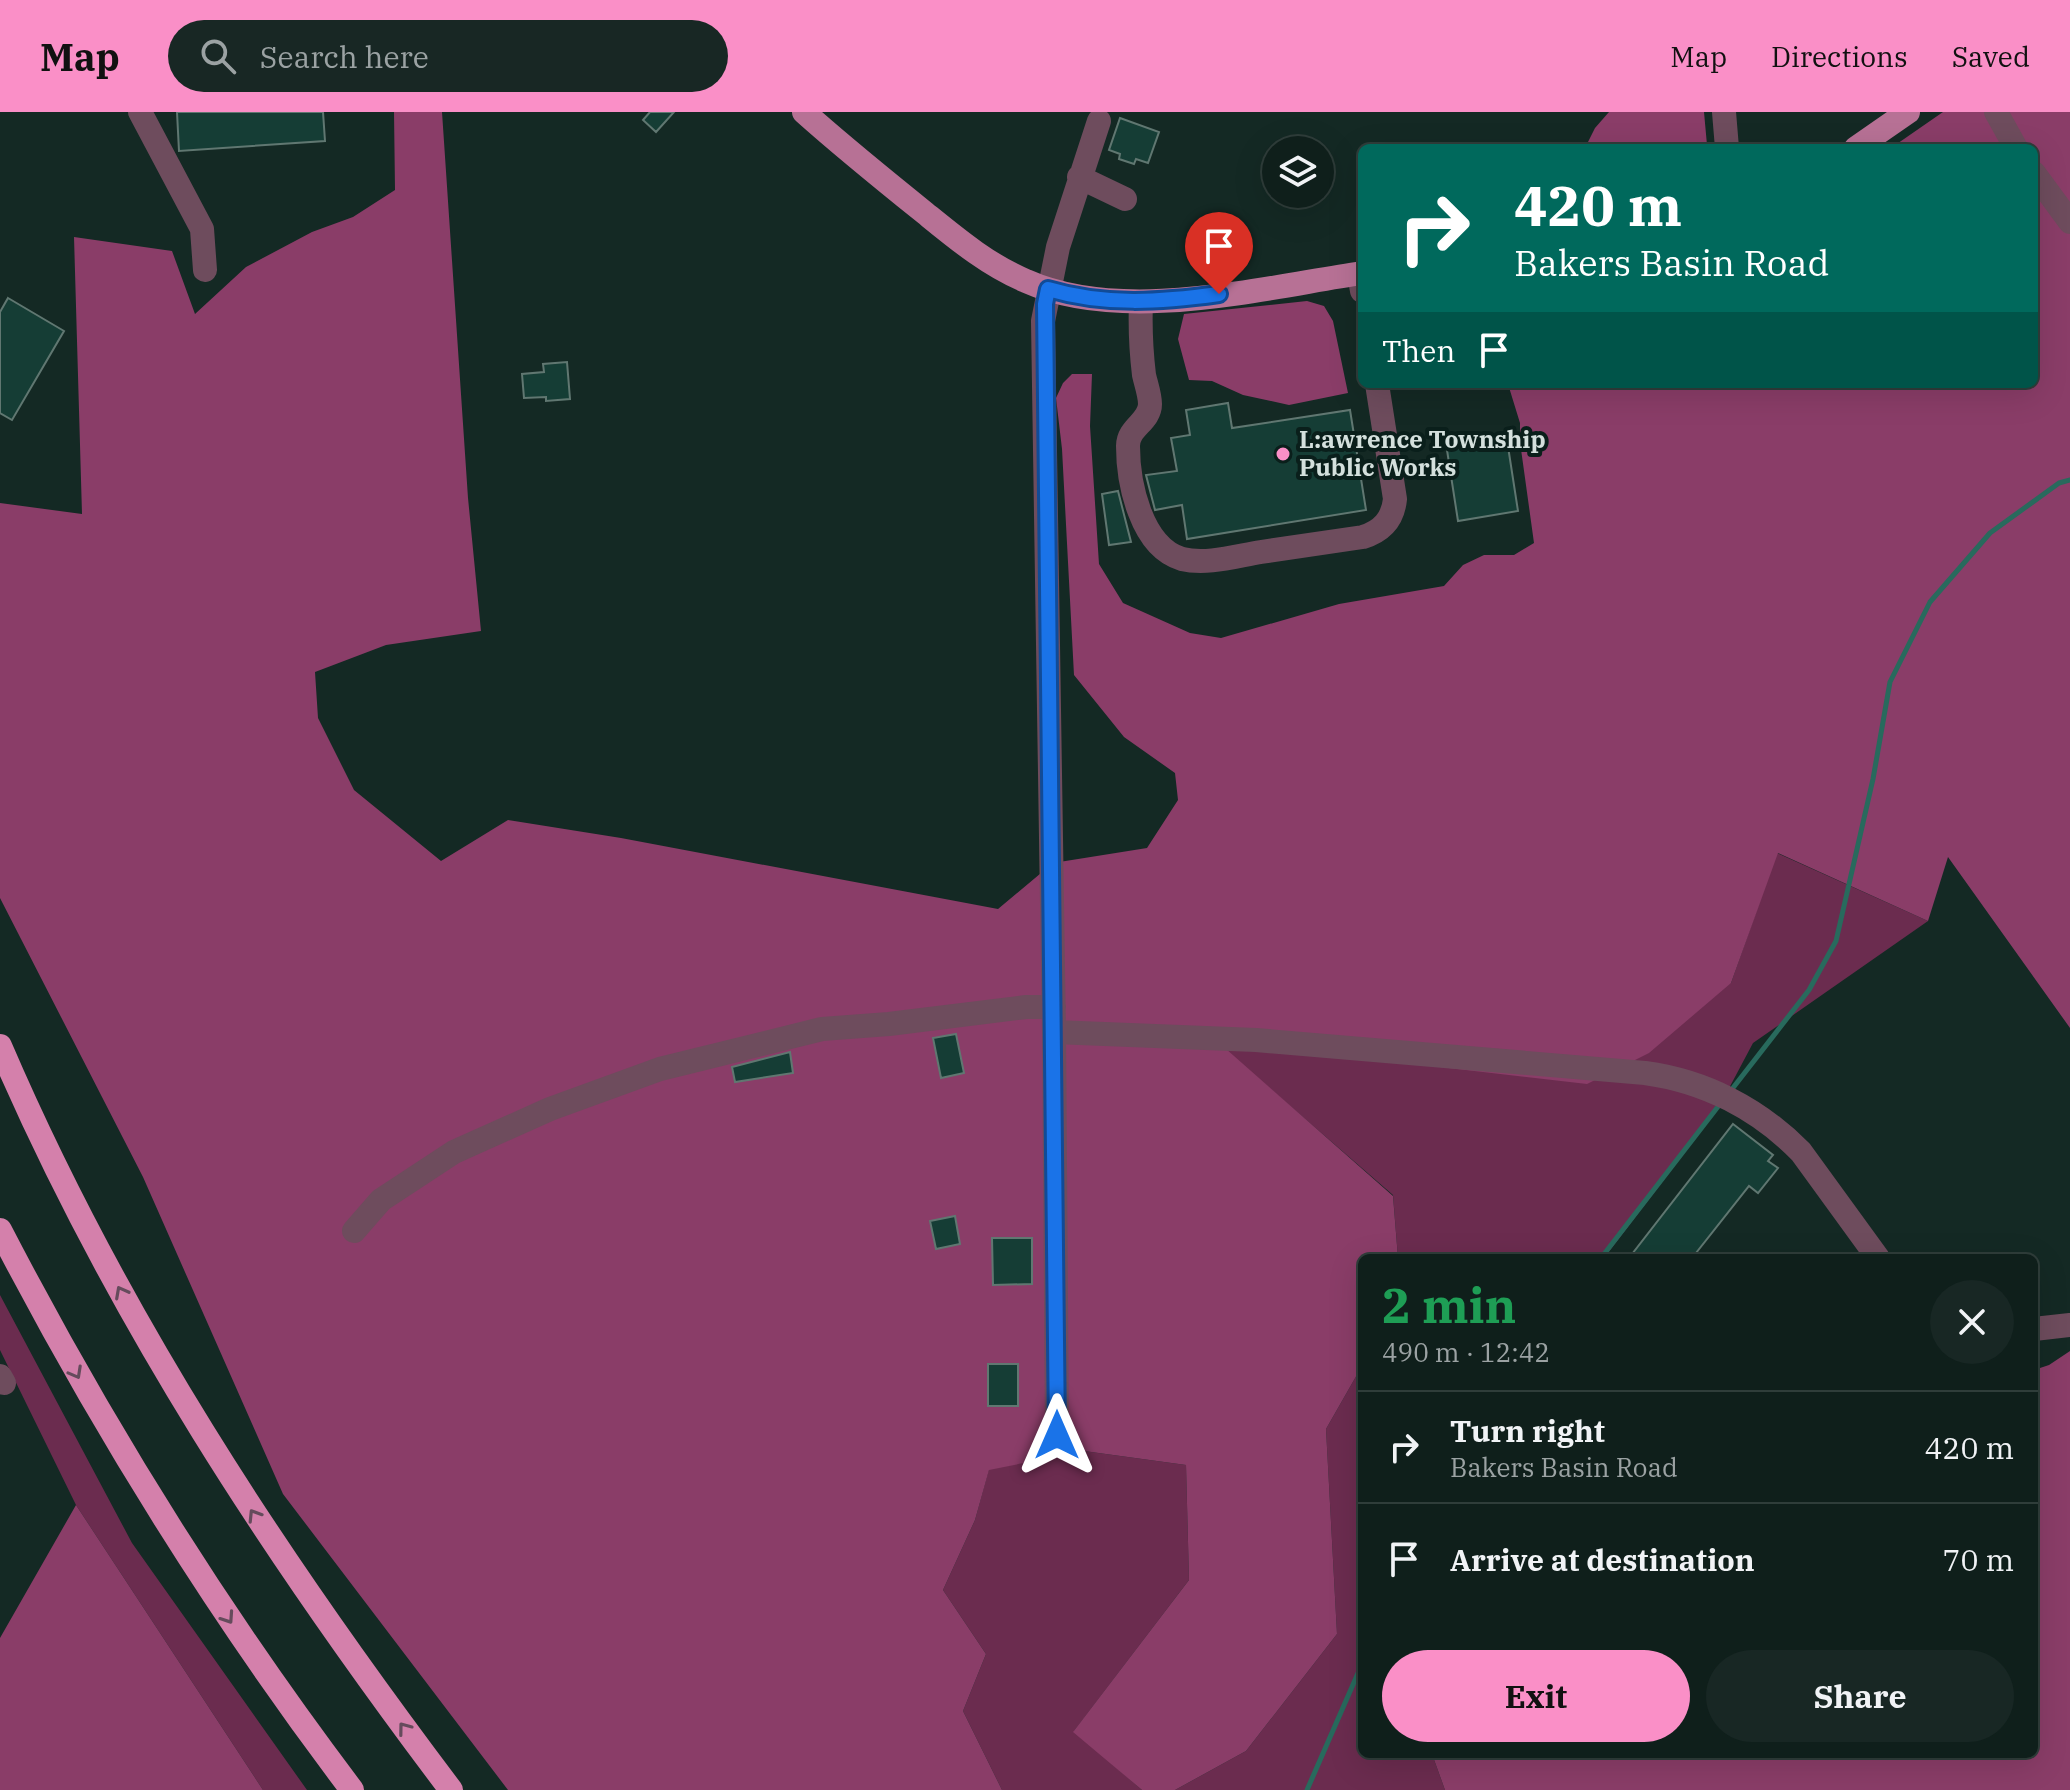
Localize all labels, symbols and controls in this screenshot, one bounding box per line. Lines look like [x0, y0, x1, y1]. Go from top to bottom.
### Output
search box [168, 20, 728, 92]
text: Map [40, 32, 120, 81]
icon: search [196, 34, 240, 78]
text: Search here [260, 37, 429, 76]
text: Map [1670, 38, 1727, 75]
text: Directions [1771, 38, 1908, 75]
text: Saved [1952, 38, 2030, 75]
map controls [1262, 136, 1334, 208]
button: layers [1262, 136, 1334, 208]
text: 420 m [1514, 169, 1682, 241]
icon: right [1382, 176, 1486, 280]
pin [1185, 212, 1253, 294]
icon: arrive [1197, 224, 1241, 268]
text: Bakers Basin Road [1514, 239, 1829, 286]
icon: arrive [1472, 328, 1516, 372]
text: Then [1382, 331, 1456, 370]
place label: L:awrence Township Public Works [1299, 423, 1546, 483]
marker: L:awrence Township Public Works [1274, 445, 1292, 463]
text: 2 min [1382, 1274, 1516, 1336]
button: close [1930, 1280, 2014, 1364]
one-way arrow [116, 1285, 131, 1300]
text: 490 m · 12:42 [1382, 1335, 1550, 1369]
one-way arrow [67, 1365, 82, 1379]
position arrow [1015, 1393, 1099, 1477]
text: Turn right [1450, 1411, 1605, 1450]
icon: right [1382, 1425, 1426, 1469]
text: 420 m [1924, 1428, 2014, 1467]
text: Bakers Basin Road [1450, 1450, 1678, 1484]
one-way arrow [249, 1509, 264, 1524]
icon: arrive [1382, 1537, 1426, 1581]
text: Arrive at destination [1450, 1540, 1755, 1579]
text: 70 m [1942, 1540, 2014, 1579]
one-way arrow [218, 1609, 233, 1623]
button: Exit [1382, 1650, 1690, 1742]
button: Share [1706, 1650, 2014, 1742]
one-way arrow [399, 1722, 413, 1737]

